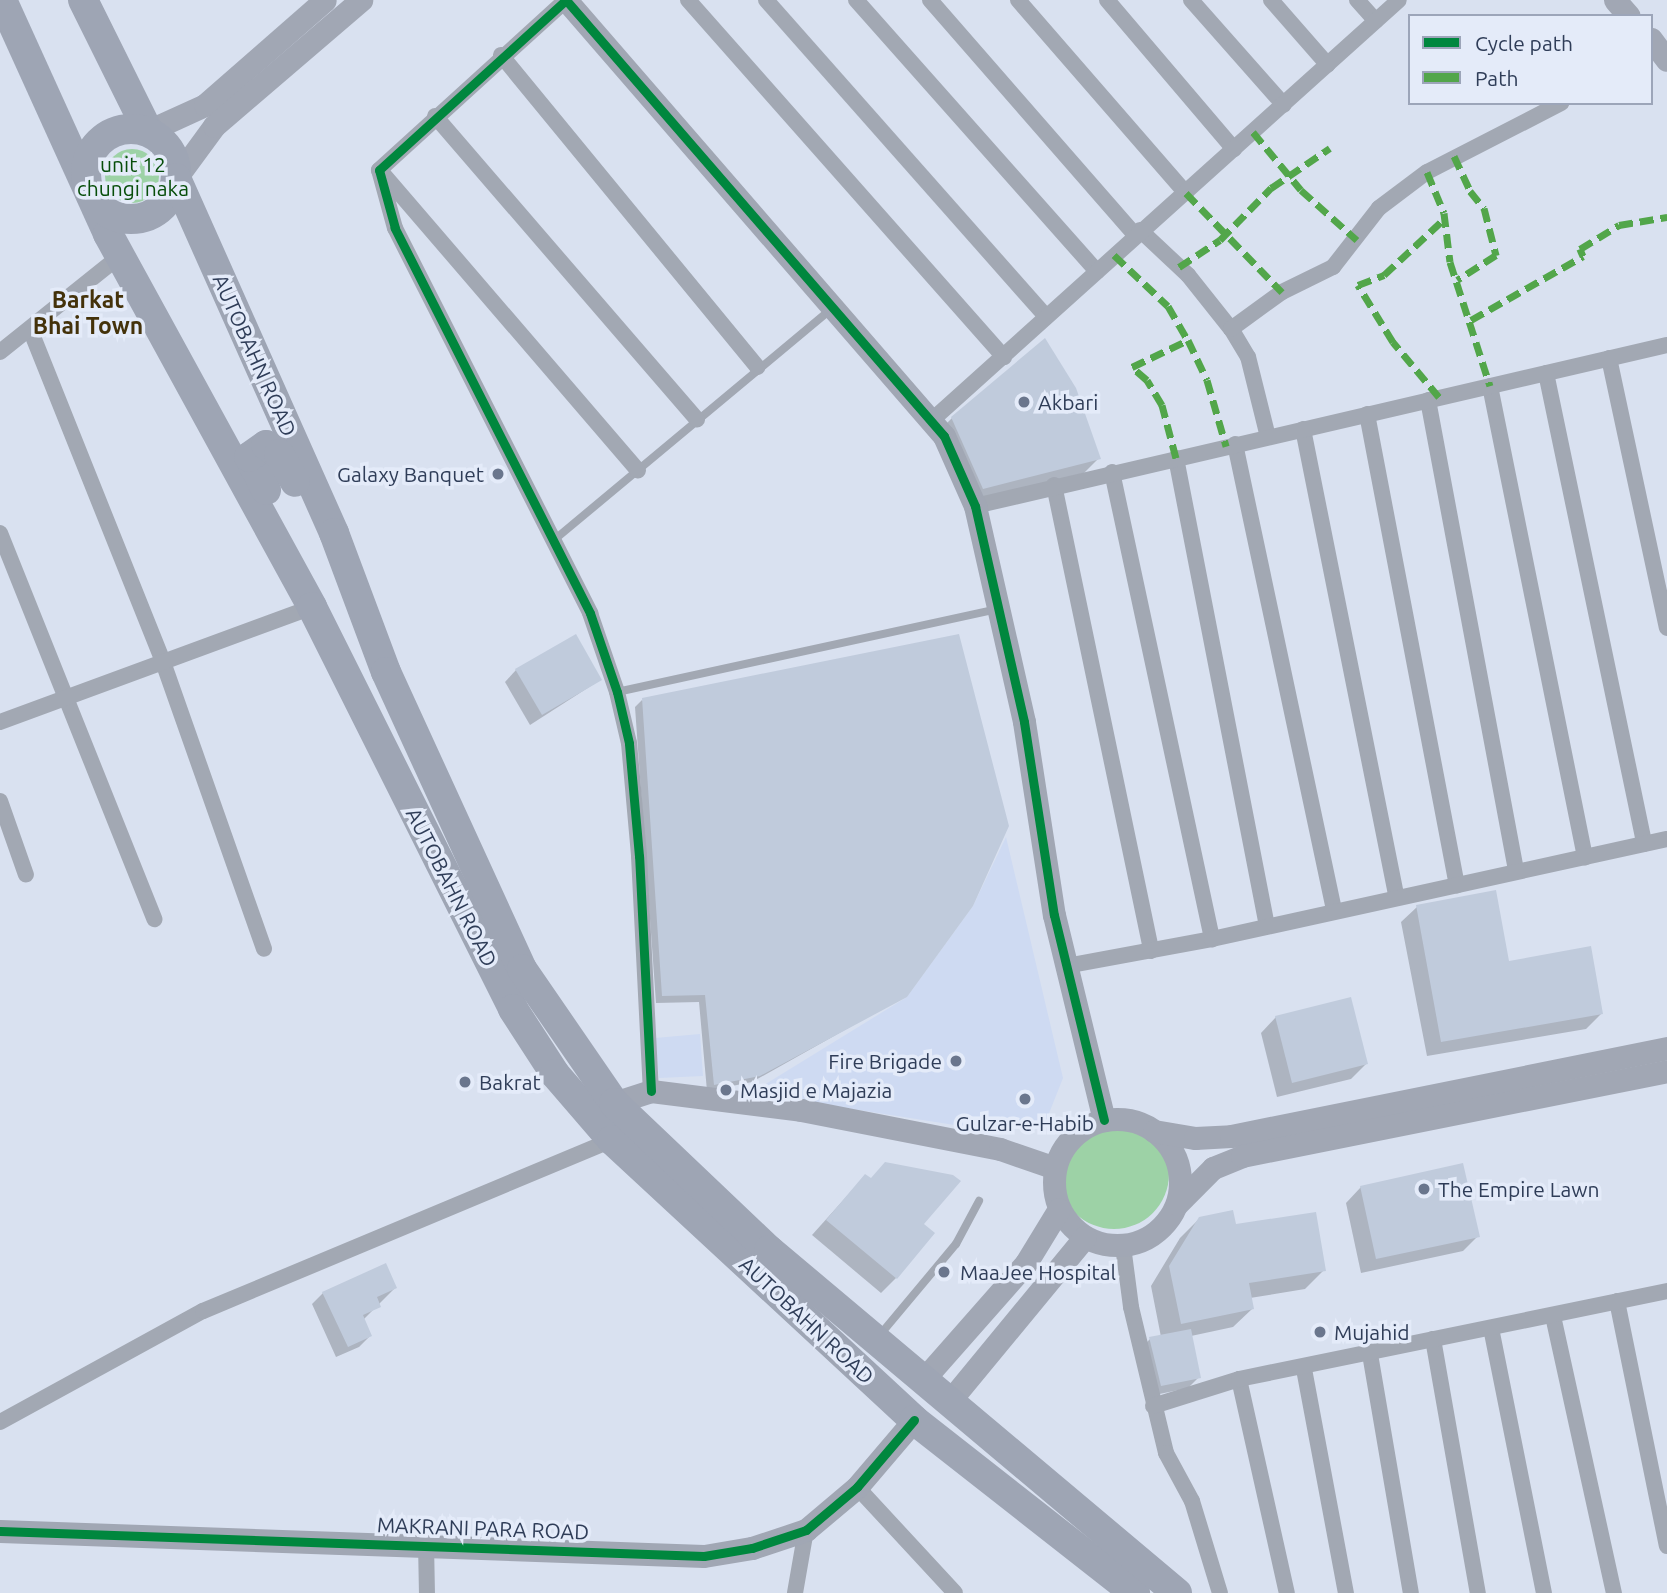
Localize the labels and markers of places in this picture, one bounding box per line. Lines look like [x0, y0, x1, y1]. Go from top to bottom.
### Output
place label: Akbari [1038, 389, 1098, 415]
marker: Akbari [1016, 394, 1032, 410]
place label: Galaxy Banquet [337, 461, 484, 487]
marker: Galaxy Banquet [490, 466, 506, 482]
place label: Fire Brigade [828, 1048, 942, 1074]
marker: Fire Brigade [948, 1053, 964, 1069]
place label: Bakrat [479, 1069, 541, 1095]
marker: Bakrat [457, 1074, 473, 1090]
place label: Masjid e Majazia [740, 1077, 892, 1103]
marker: Masjid e Majazia [718, 1082, 734, 1098]
marker: Gulzar-e-Habib [1017, 1091, 1033, 1107]
place label: Gulzar-e-Habib [956, 1110, 1094, 1136]
place label: The Empire Lawn [1438, 1176, 1599, 1202]
marker: The Empire Lawn [1416, 1181, 1432, 1197]
place label: MaaJee Hospital [960, 1259, 1116, 1285]
marker: MaaJee Hospital [934, 1262, 954, 1282]
place label: Mujahid [1334, 1319, 1410, 1345]
marker: Mujahid [1312, 1324, 1328, 1340]

